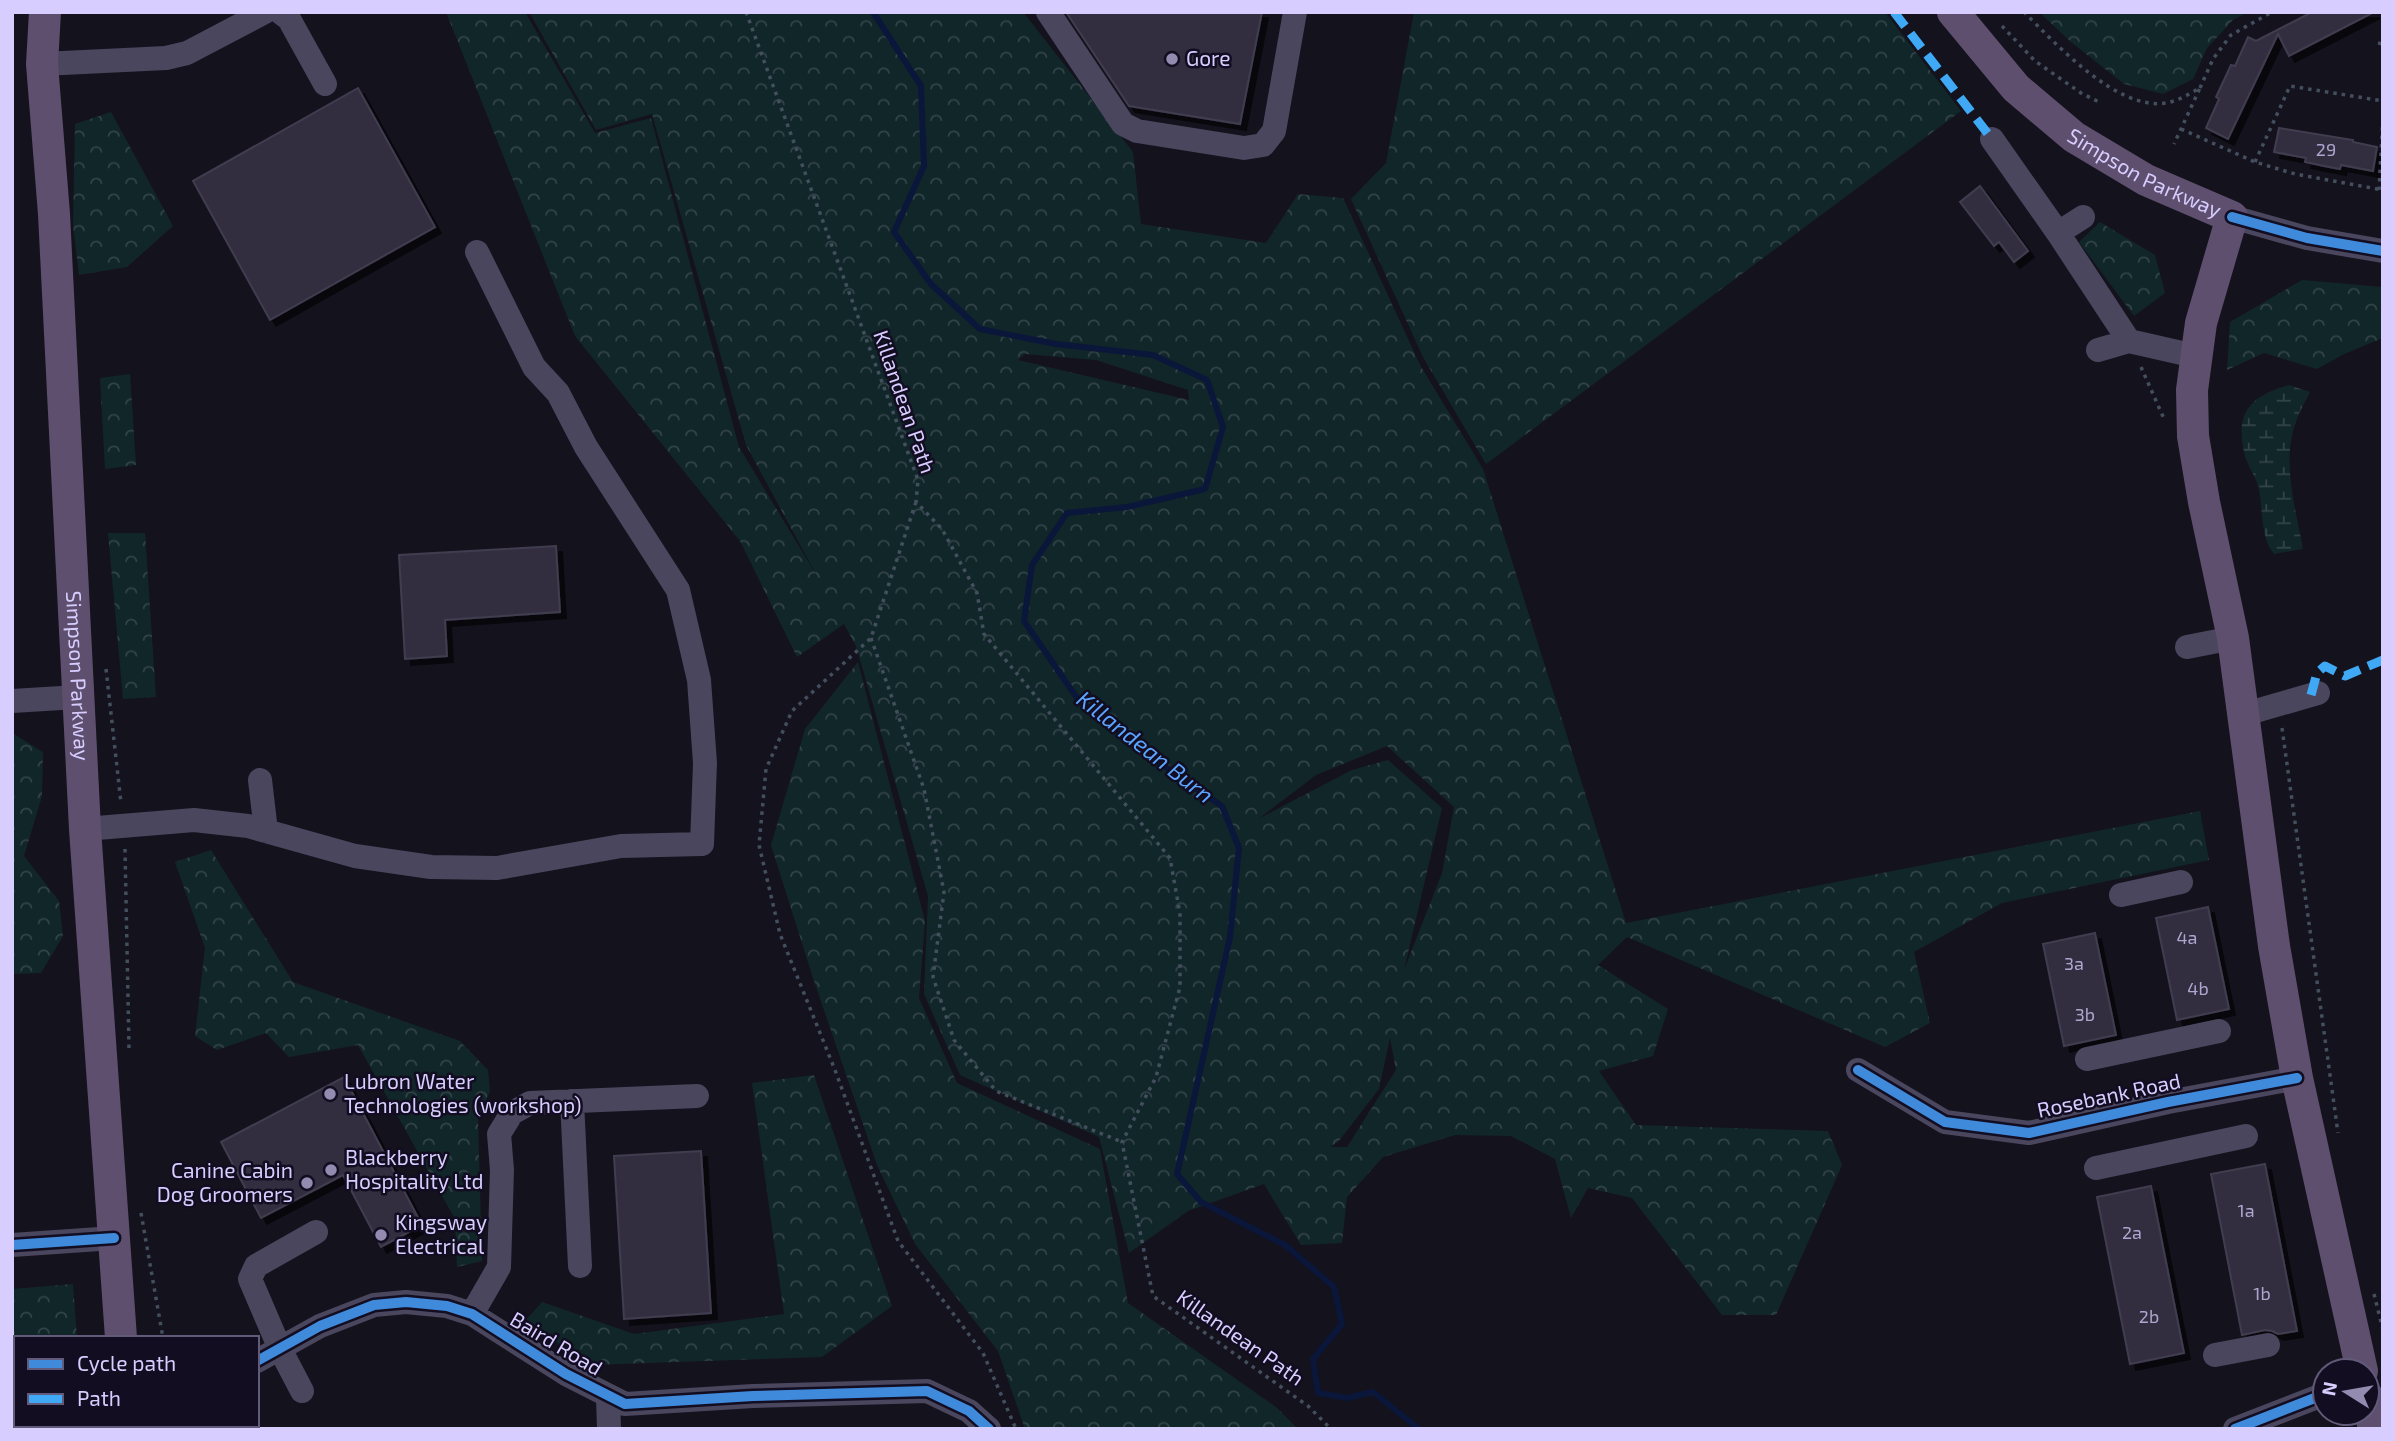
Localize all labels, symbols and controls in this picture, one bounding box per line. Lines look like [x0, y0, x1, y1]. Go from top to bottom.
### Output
place label: Gore [1186, 45, 1231, 70]
marker: Gore [1164, 51, 1180, 67]
street label: Simpson Parkway [2064, 122, 2225, 222]
house number: 29 [2316, 138, 2336, 160]
street label: Killandean Path [869, 327, 942, 476]
street label: Simpson Parkway [62, 590, 96, 761]
water label: Killandean Burn [1072, 684, 1220, 808]
house number: 4a [2177, 926, 2197, 948]
house number: 3a [2064, 952, 2084, 974]
house number: 4b [2187, 977, 2209, 999]
house number: 3b [2075, 1003, 2095, 1025]
street label: Rosebank Road [2035, 1067, 2183, 1122]
place label: Lubron Water Technologies (workshop) [344, 1068, 582, 1117]
marker: Lubron Water Technologies (workshop) [322, 1086, 338, 1102]
place label: Blackberry Hospitality Ltd [345, 1144, 484, 1193]
place label: Canine Cabin Dog Groomers [157, 1157, 293, 1206]
marker: Blackberry Hospitality Ltd [323, 1162, 339, 1178]
marker: Canine Cabin Dog Groomers [299, 1175, 315, 1191]
house number: 1a [2237, 1199, 2255, 1221]
place label: Kingsway Electrical [395, 1209, 487, 1258]
house number: 2a [2122, 1221, 2142, 1243]
marker: Kingsway Electrical [373, 1227, 389, 1243]
house number: 1b [2253, 1282, 2271, 1304]
street label: Killandean Path [1172, 1284, 1309, 1390]
street label: Baird Road [506, 1305, 607, 1380]
house number: 2b [2139, 1305, 2159, 1327]
legend [14, 1336, 259, 1427]
text: Cycle path [77, 1350, 176, 1375]
north arrow [2311, 1357, 2381, 1427]
text: N [2316, 1380, 2341, 1398]
text: Path [77, 1385, 121, 1410]

